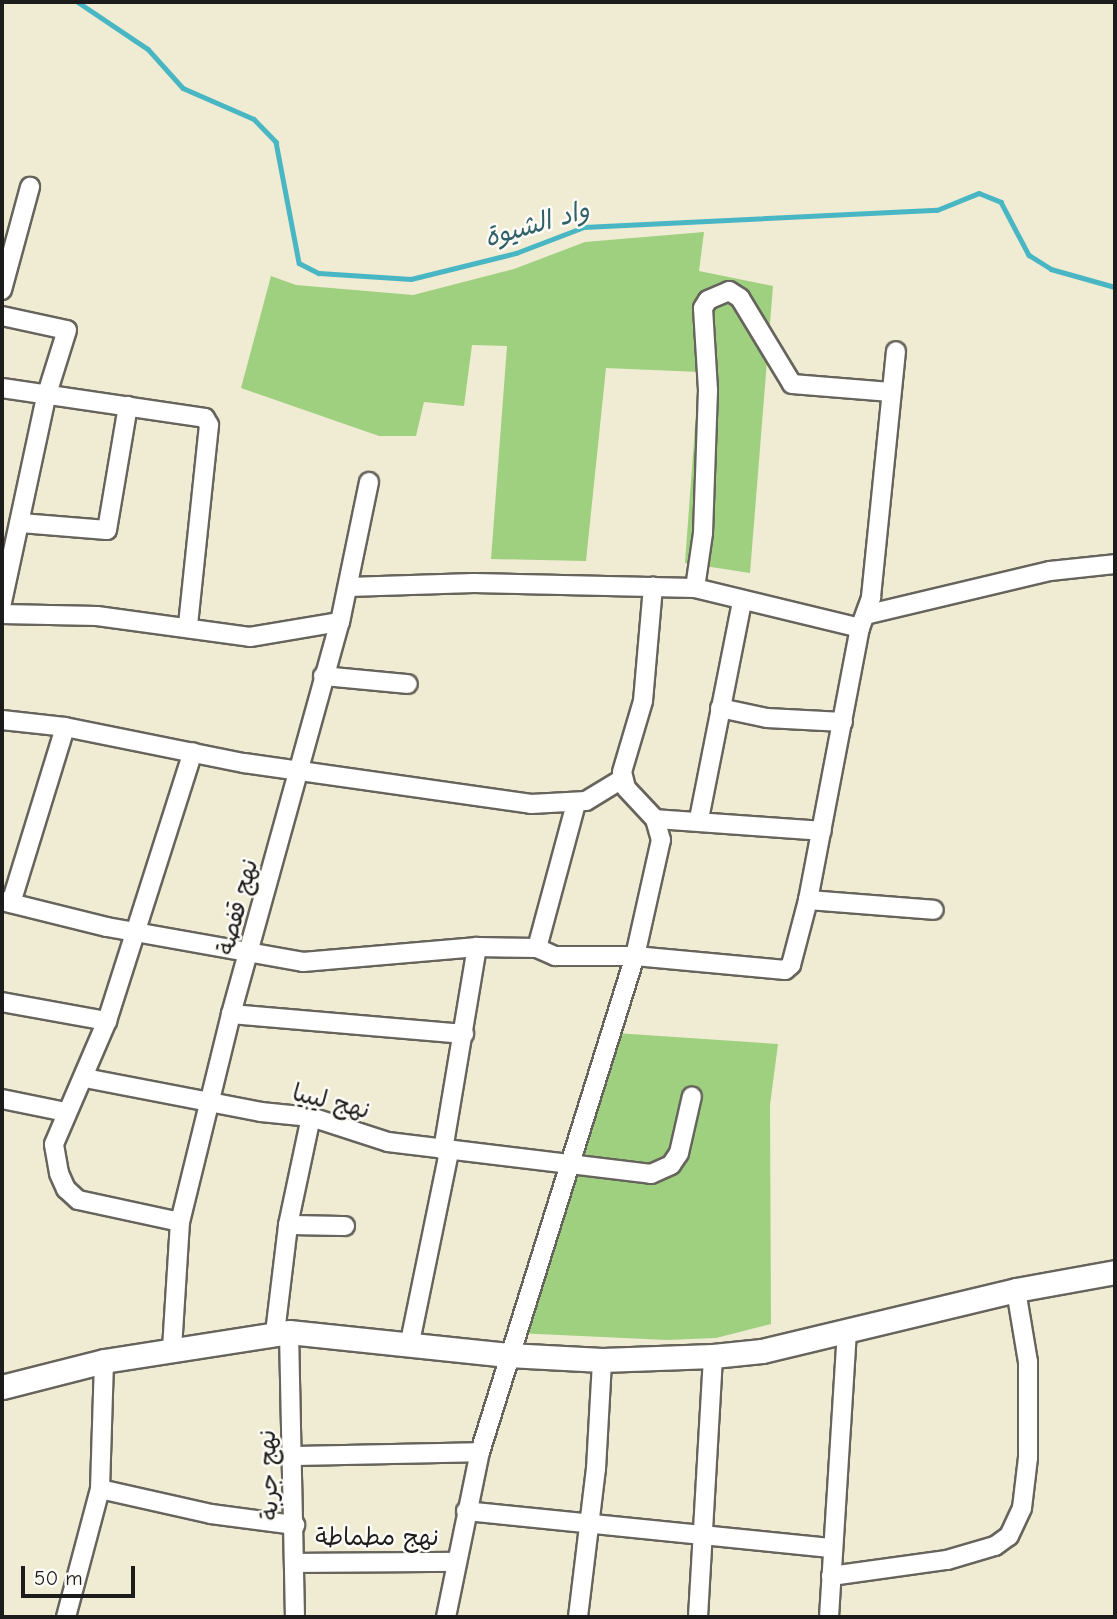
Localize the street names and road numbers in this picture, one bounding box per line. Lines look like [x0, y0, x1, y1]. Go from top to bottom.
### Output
street label: نهج قفصة [211, 856, 265, 958]
street label: نهج ليبيا [289, 1079, 373, 1125]
street label: نهج جربة [253, 1429, 285, 1521]
street label: نهج مطماطة [315, 1524, 439, 1552]

